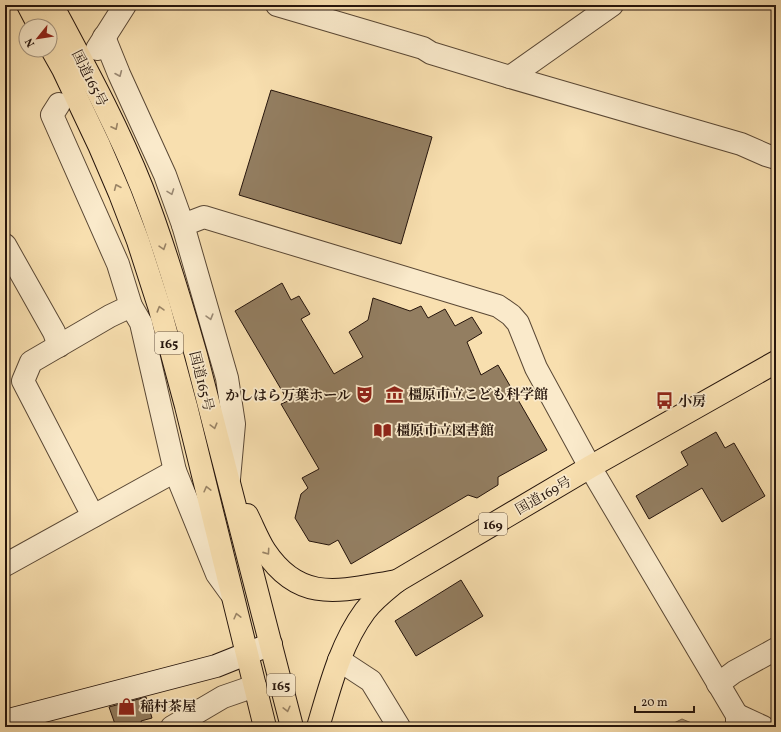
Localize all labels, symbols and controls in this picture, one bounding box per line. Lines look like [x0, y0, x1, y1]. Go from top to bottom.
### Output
north arrow [18, 18, 58, 58]
text: N [22, 35, 39, 49]
street label: 国道165号 [66, 47, 111, 110]
one-way arrow [114, 69, 122, 77]
one-way arrow [110, 123, 118, 130]
one-way arrow [114, 183, 122, 191]
one-way arrow [167, 189, 175, 196]
one-way arrow [158, 244, 167, 251]
one-way arrow [156, 306, 165, 313]
one-way arrow [205, 313, 214, 320]
road number: 165 [155, 332, 183, 354]
street label: 国道165号 [184, 349, 217, 413]
museum icon: 橿原市立こども科学館 [385, 384, 405, 404]
theatre icon: かしはら万葉ホール [354, 385, 374, 405]
place label: 橿原市立こども科学館 [408, 386, 548, 405]
place label: かしはら万葉ホール [225, 387, 351, 406]
bus stop icon: 小房 [655, 391, 675, 411]
place label: 小房 [678, 393, 706, 412]
library icon: 橿原市立図書館 [373, 420, 393, 440]
one-way arrow [209, 422, 218, 429]
place label: 橿原市立図書館 [396, 422, 494, 441]
street label: 国道169号 [512, 473, 575, 520]
one-way arrow [203, 486, 211, 493]
road number: 169 [479, 513, 507, 535]
one-way arrow [262, 547, 269, 554]
one-way arrow [234, 613, 242, 619]
road number: 165 [267, 674, 295, 696]
scale bar [635, 688, 694, 714]
text: 20 m [641, 695, 668, 711]
shop icon: 稲村茶屋 [117, 696, 137, 716]
place label: 稲村茶屋 [140, 698, 196, 717]
one-way arrow [283, 705, 291, 712]

